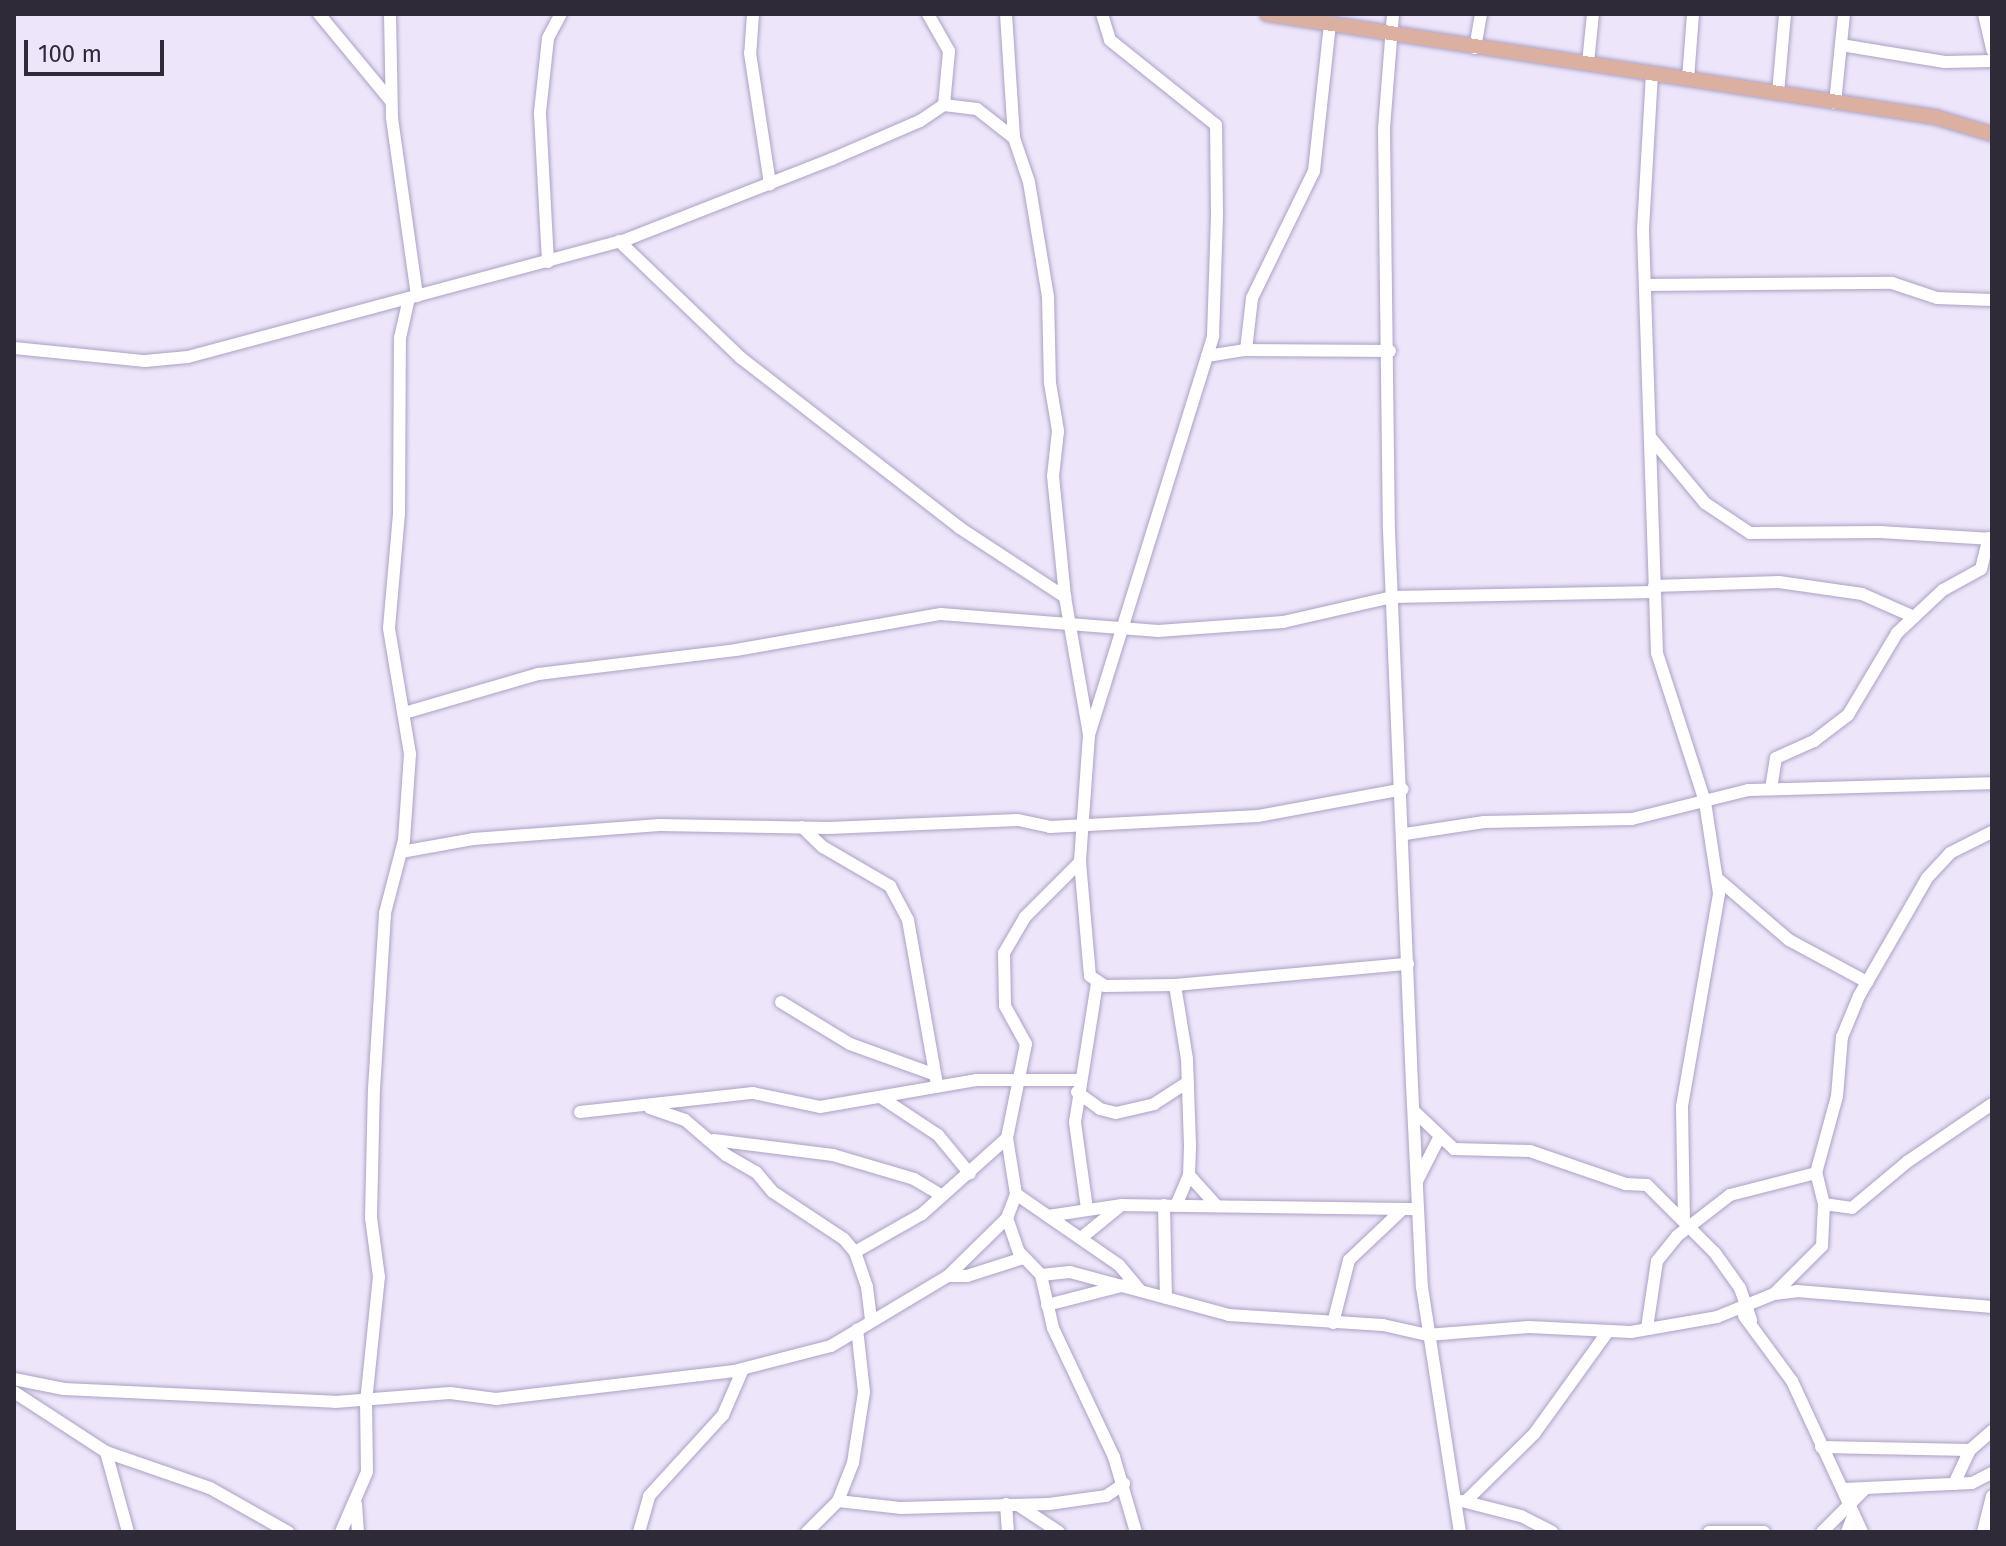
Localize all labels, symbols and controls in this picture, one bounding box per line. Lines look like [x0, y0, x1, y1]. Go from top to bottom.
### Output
scale bar [28, 24, 168, 74]
text: 100 m [38, 40, 102, 68]

